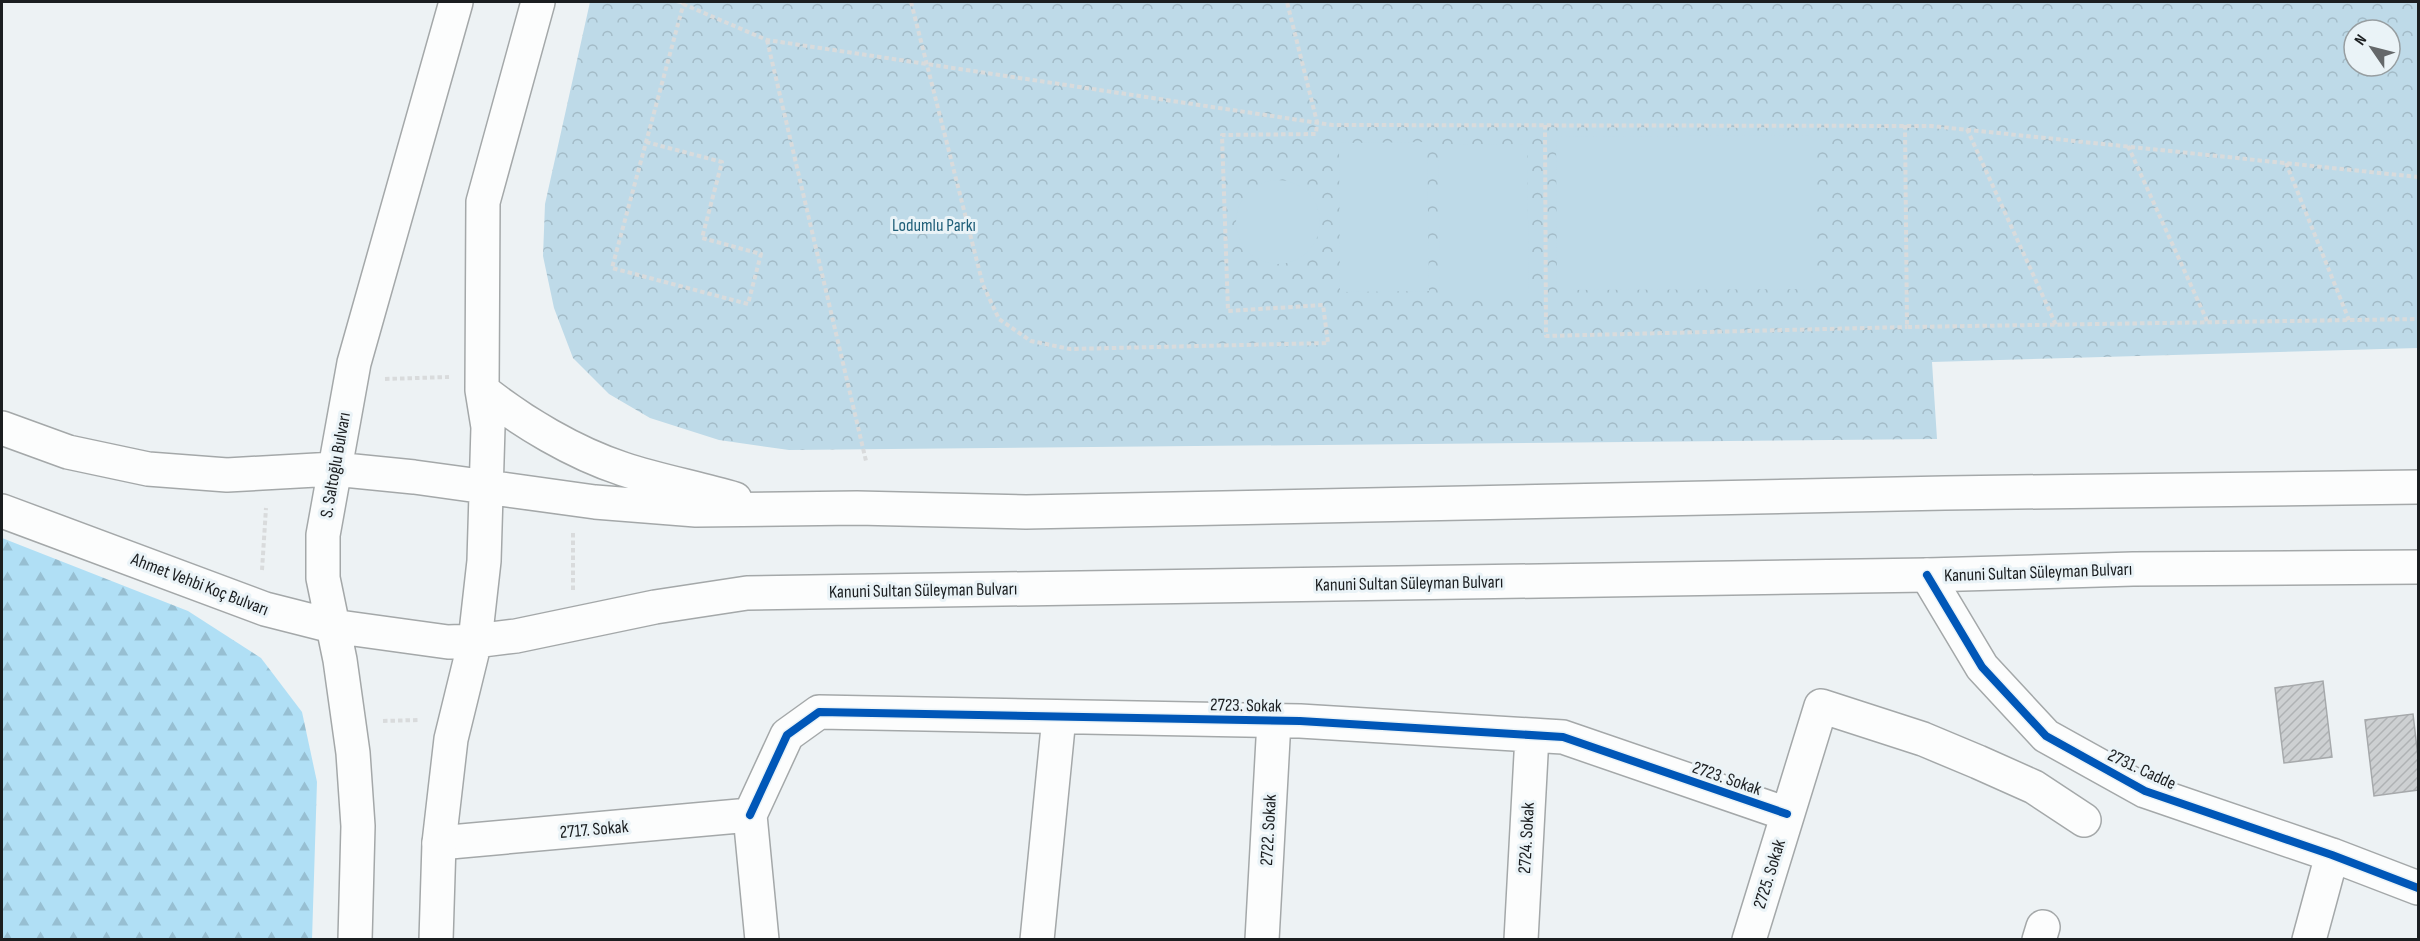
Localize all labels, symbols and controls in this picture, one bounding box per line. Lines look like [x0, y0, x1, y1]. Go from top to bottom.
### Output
north arrow [2342, 18, 2402, 78]
text: N [2351, 31, 2371, 49]
park label: Lodumlu Parkı [892, 215, 976, 236]
street label: S. Saltoğlu Bulvarı [316, 411, 355, 519]
street label: Ahmet Vehbi Koç Bulvarı [127, 548, 271, 620]
street label: Kanuni Sultan Süleyman Bulvarı [1944, 559, 2132, 586]
street label: Kanuni Sultan Süleyman Bulvarı [1315, 571, 1503, 596]
street label: Kanuni Sultan Süleyman Bulvarı [829, 578, 1017, 603]
street label: 2723. Sokak [1210, 694, 1282, 717]
street label: 2731. Cadde [2104, 745, 2179, 794]
street label: 2723. Sokak [1690, 757, 1764, 800]
street label: 2722. Sokak [1256, 794, 1281, 866]
street label: 2724. Sokak [1514, 802, 1539, 874]
street label: 2717. Sokak [559, 816, 629, 843]
street label: 2725. Sokak [1749, 837, 1790, 911]

